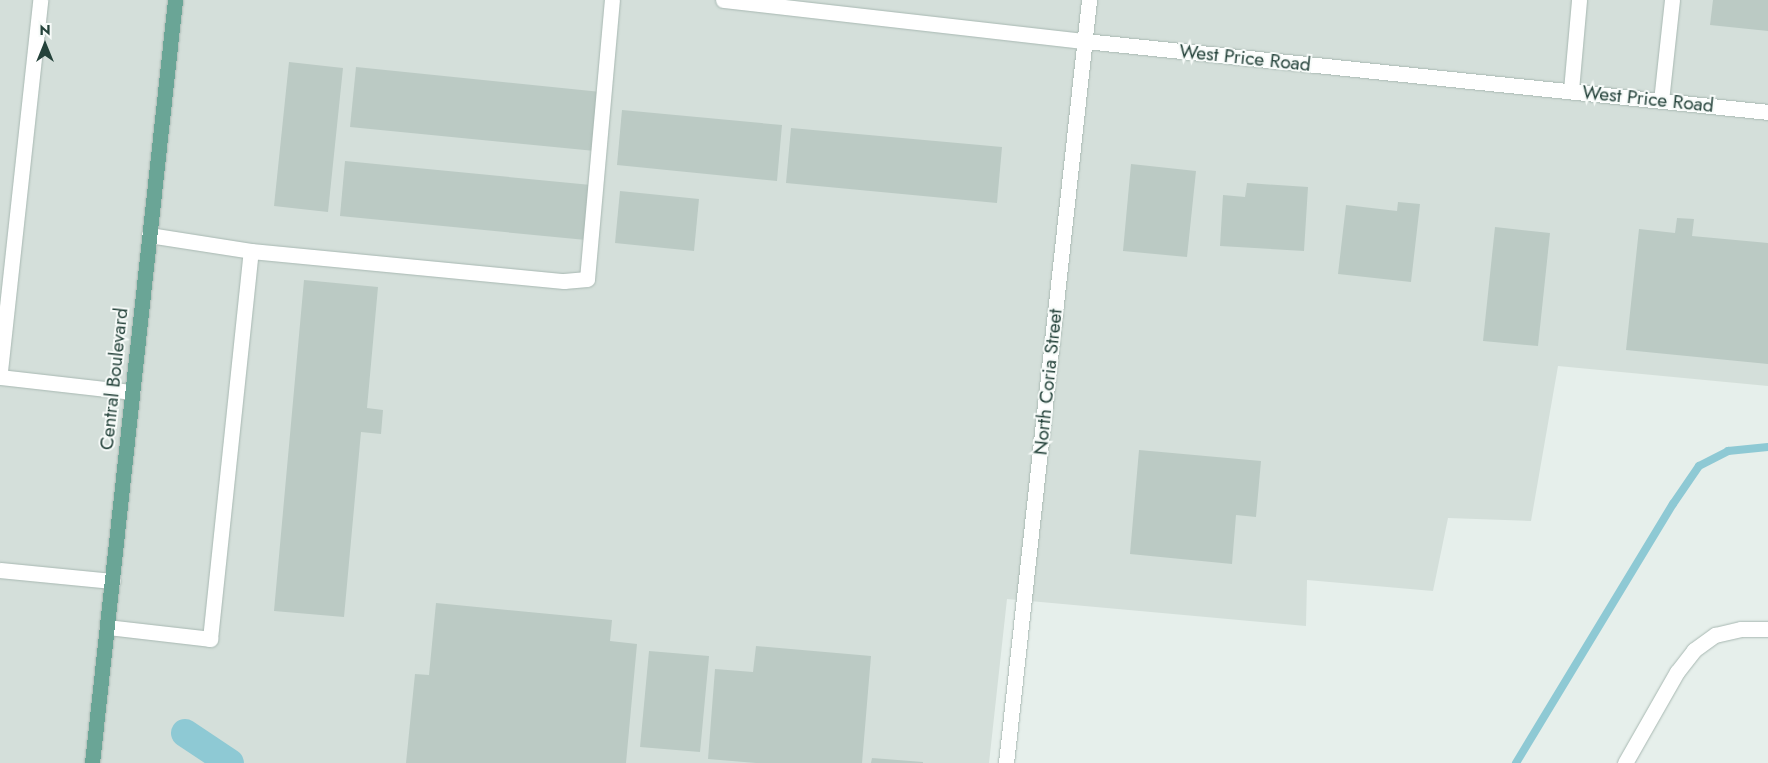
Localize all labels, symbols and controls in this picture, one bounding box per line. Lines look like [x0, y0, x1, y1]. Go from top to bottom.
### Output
north arrow [20, 20, 70, 70]
text: N [39, 20, 51, 40]
street label: West Price Road [1178, 40, 1312, 76]
street label: West Price Road [1581, 81, 1715, 117]
street label: Central Boulevard [95, 307, 133, 451]
street label: North Coria Street [1029, 308, 1067, 456]

